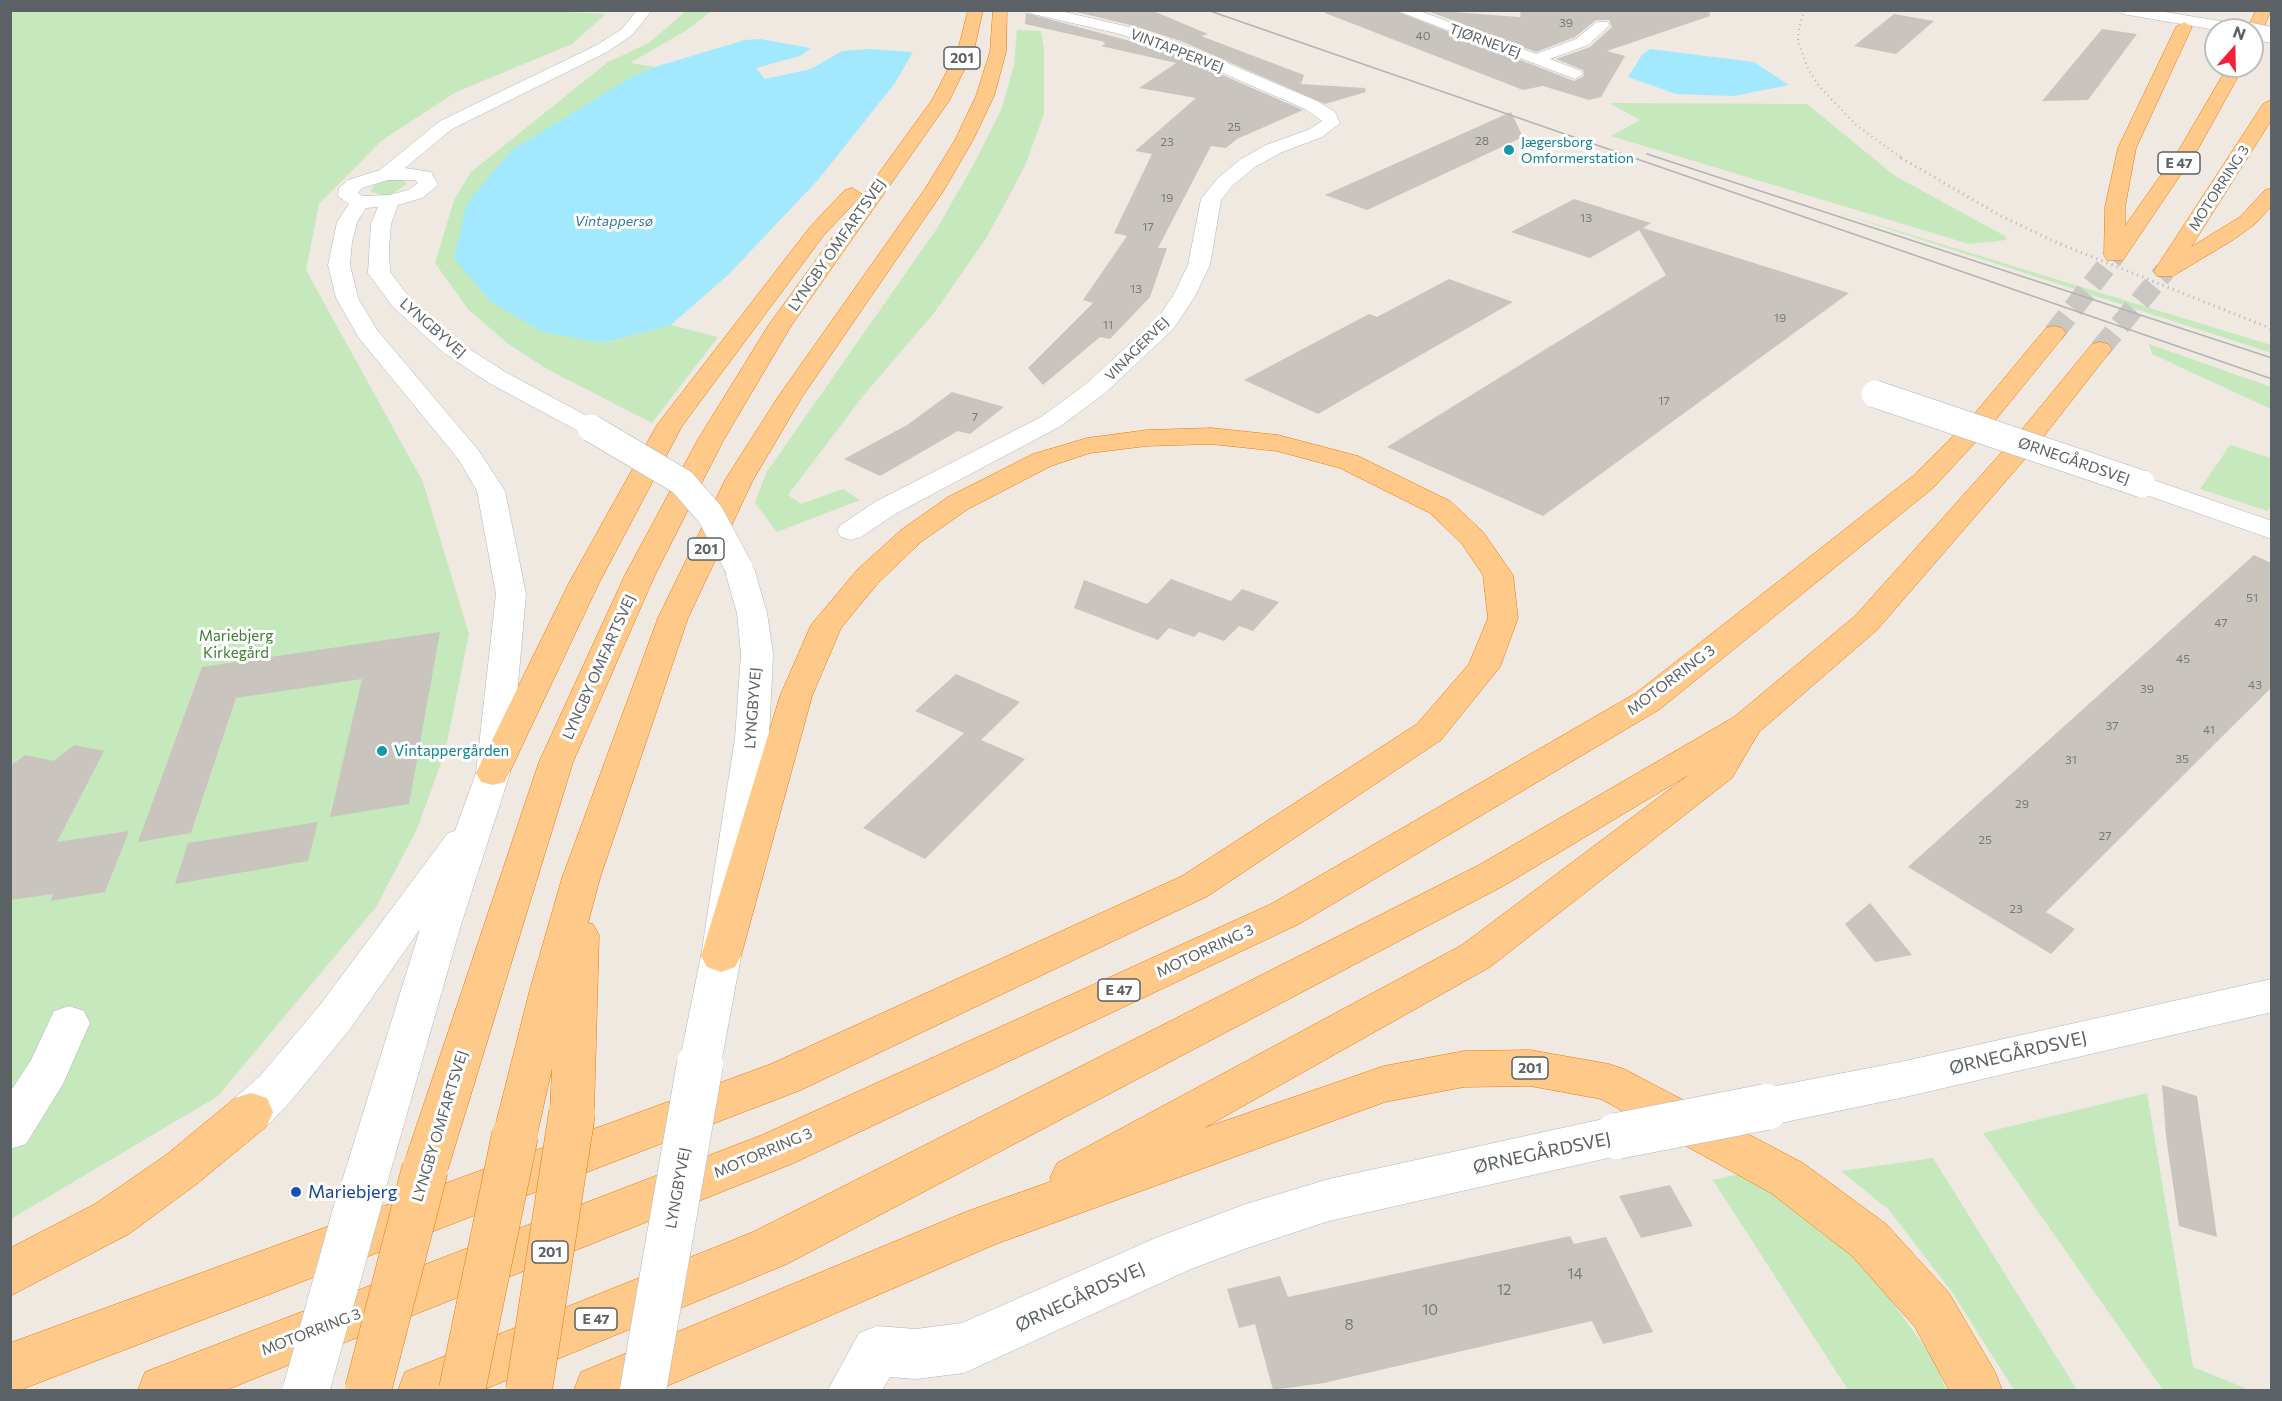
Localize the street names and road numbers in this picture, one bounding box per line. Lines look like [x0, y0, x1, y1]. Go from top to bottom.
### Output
street label: TJØRNEVEJ [1447, 20, 1523, 62]
street label: VINTAPPERVEJ [1128, 26, 1226, 76]
road number: 201 [944, 47, 980, 69]
street label: MOTORRING 3 [2185, 142, 2253, 234]
road number: E 47 [2158, 152, 2200, 174]
street label: LYNGBY OMFARTSVEJ [785, 175, 889, 315]
street label: LYNGBYVEJ [396, 294, 470, 362]
street label: VINAGERVEJ [1102, 314, 1172, 384]
street label: ØRNEGÅRDSVEJ [2016, 433, 2132, 489]
road number: 201 [688, 538, 724, 560]
street label: LYNGBY OMFARTSVEJ [559, 592, 639, 742]
street label: MOTORRING 3 [1624, 641, 1718, 719]
street label: LYNGBYVEJ [741, 667, 765, 749]
street label: MOTORRING 3 [1153, 921, 1257, 981]
road number: E 47 [1098, 979, 1140, 1001]
street label: ØRNEGÅRDSVEJ [1947, 1027, 2089, 1079]
street label: LYNGBY OMFARTSVEJ [408, 1048, 472, 1204]
road number: 201 [1512, 1057, 1548, 1079]
street label: MOTORRING 3 [711, 1124, 815, 1182]
street label: ØRNEGÅRDSVEJ [1471, 1128, 1613, 1178]
street label: LYNGBYVEJ [662, 1146, 694, 1230]
road number: 201 [532, 1241, 568, 1263]
street label: ØRNEGÅRDSVEJ [1012, 1258, 1148, 1336]
street label: MOTORRING 3 [259, 1305, 363, 1359]
road number: E 47 [575, 1308, 617, 1330]

